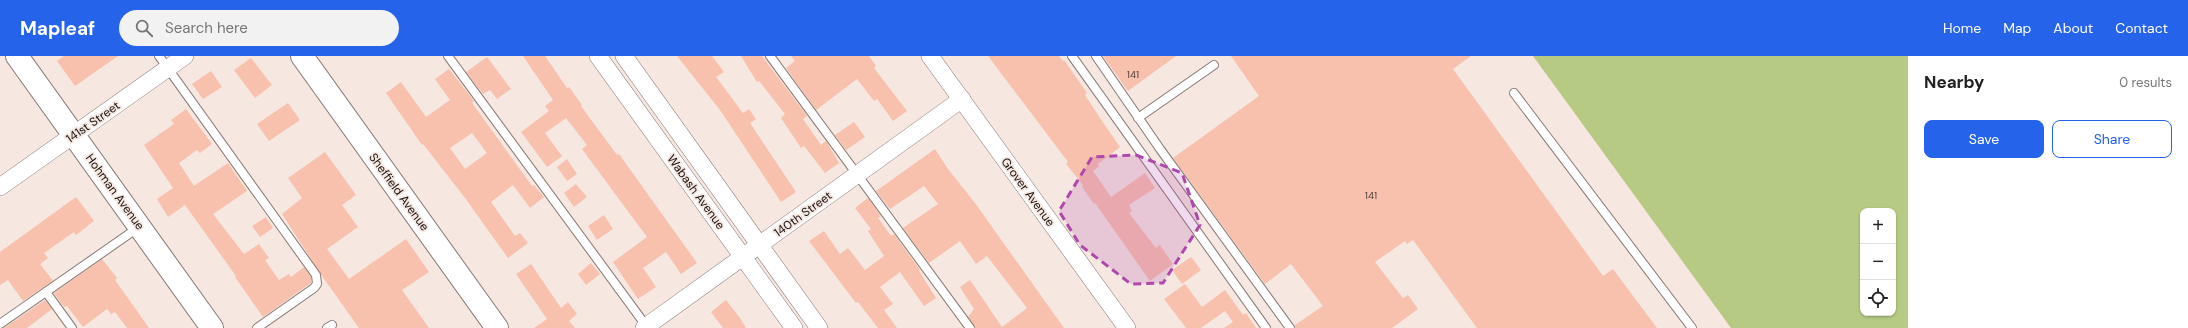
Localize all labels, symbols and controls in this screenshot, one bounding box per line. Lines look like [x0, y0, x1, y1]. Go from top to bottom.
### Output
search box [119, 10, 399, 46]
text: Mapleaf [20, 16, 95, 41]
icon: search [133, 17, 155, 39]
text: Search here [165, 18, 248, 38]
text: Home [1943, 19, 1981, 37]
text: Map [2003, 19, 2031, 37]
text: About [2053, 19, 2093, 37]
text: Contact [2115, 19, 2168, 37]
house number: 141 [1127, 68, 1139, 81]
text: Nearby [1924, 71, 1984, 93]
text: 0 results [2119, 74, 2172, 91]
street label: 141st Street [63, 97, 123, 146]
button: Save [1924, 120, 2044, 158]
button: Share [2052, 120, 2172, 158]
street label: Sheffield Avenue [365, 150, 433, 234]
street label: Hohman Avenue [82, 151, 148, 233]
street label: Wabash Avenue [664, 151, 729, 233]
street label: Grover Avenue [998, 154, 1058, 230]
street label: 140th Street [771, 187, 835, 240]
house number: 141 [1365, 189, 1377, 202]
map controls [1860, 208, 1896, 316]
button: + [1860, 208, 1896, 244]
button: − [1860, 244, 1896, 280]
button: locate [1860, 280, 1896, 316]

